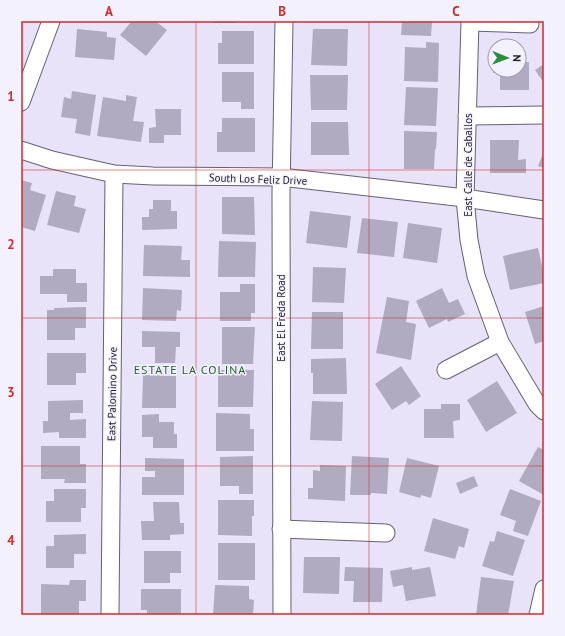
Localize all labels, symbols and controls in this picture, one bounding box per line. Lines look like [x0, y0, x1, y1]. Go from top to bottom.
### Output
text: A [105, 3, 113, 20]
text: B [278, 3, 286, 20]
text: C [452, 3, 460, 20]
north arrow [487, 38, 527, 78]
text: N [510, 54, 524, 62]
text: 1 [7, 88, 15, 105]
street label: East Calle de Caballos [461, 113, 475, 217]
street label: South Los Feliz Drive [209, 170, 308, 188]
text: 2 [7, 236, 15, 253]
street label: East El Freda Road [274, 274, 288, 362]
street label: East Palomino Drive [104, 346, 120, 441]
district label: ESTATE LA COLINA [134, 362, 246, 377]
text: 3 [7, 384, 15, 401]
text: 4 [7, 532, 15, 549]

